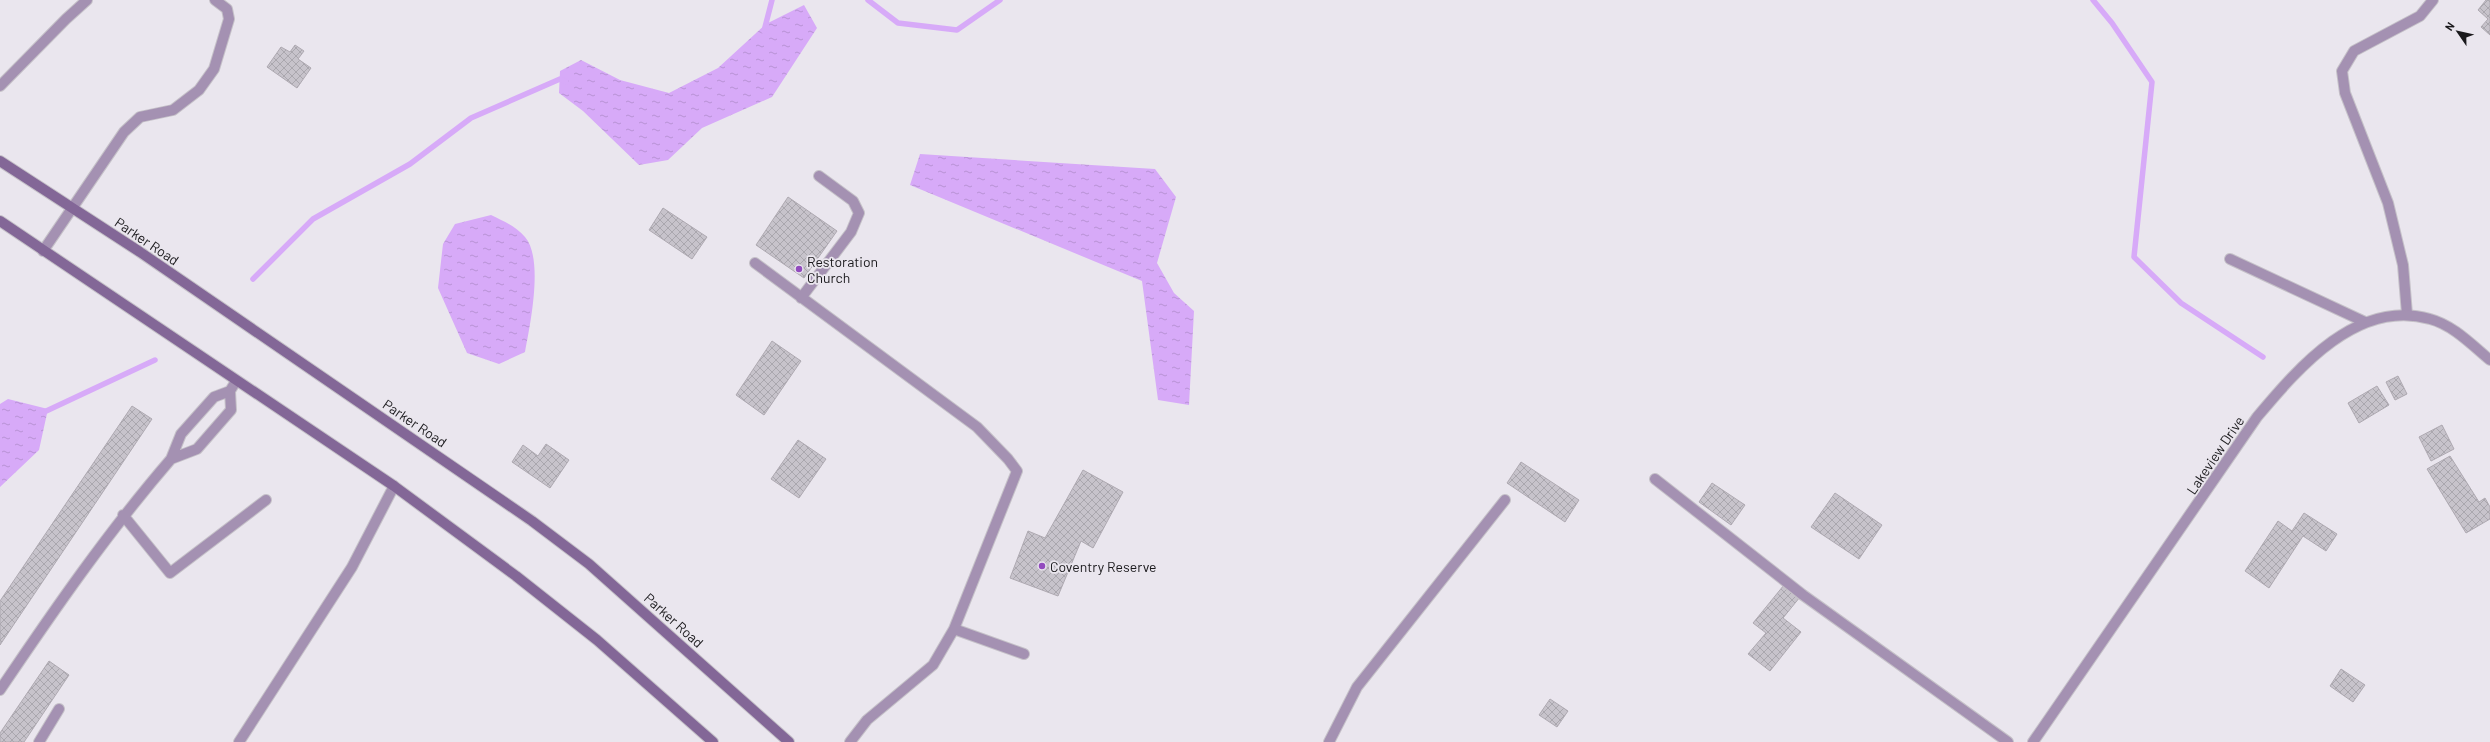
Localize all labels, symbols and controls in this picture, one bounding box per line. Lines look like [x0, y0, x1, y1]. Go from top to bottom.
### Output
north arrow [2438, 12, 2478, 52]
text: N [2442, 19, 2457, 33]
street label: Parker Road [112, 213, 182, 269]
place label: Restoration Church [807, 253, 878, 286]
marker: Restoration Church [794, 264, 804, 274]
street label: Parker Road [380, 395, 450, 451]
street label: Lakeview Drive [2183, 413, 2247, 497]
place label: Coventry Reserve [1050, 558, 1157, 575]
marker: Coventry Reserve [1037, 561, 1047, 571]
street label: Parker Road [641, 589, 707, 651]

